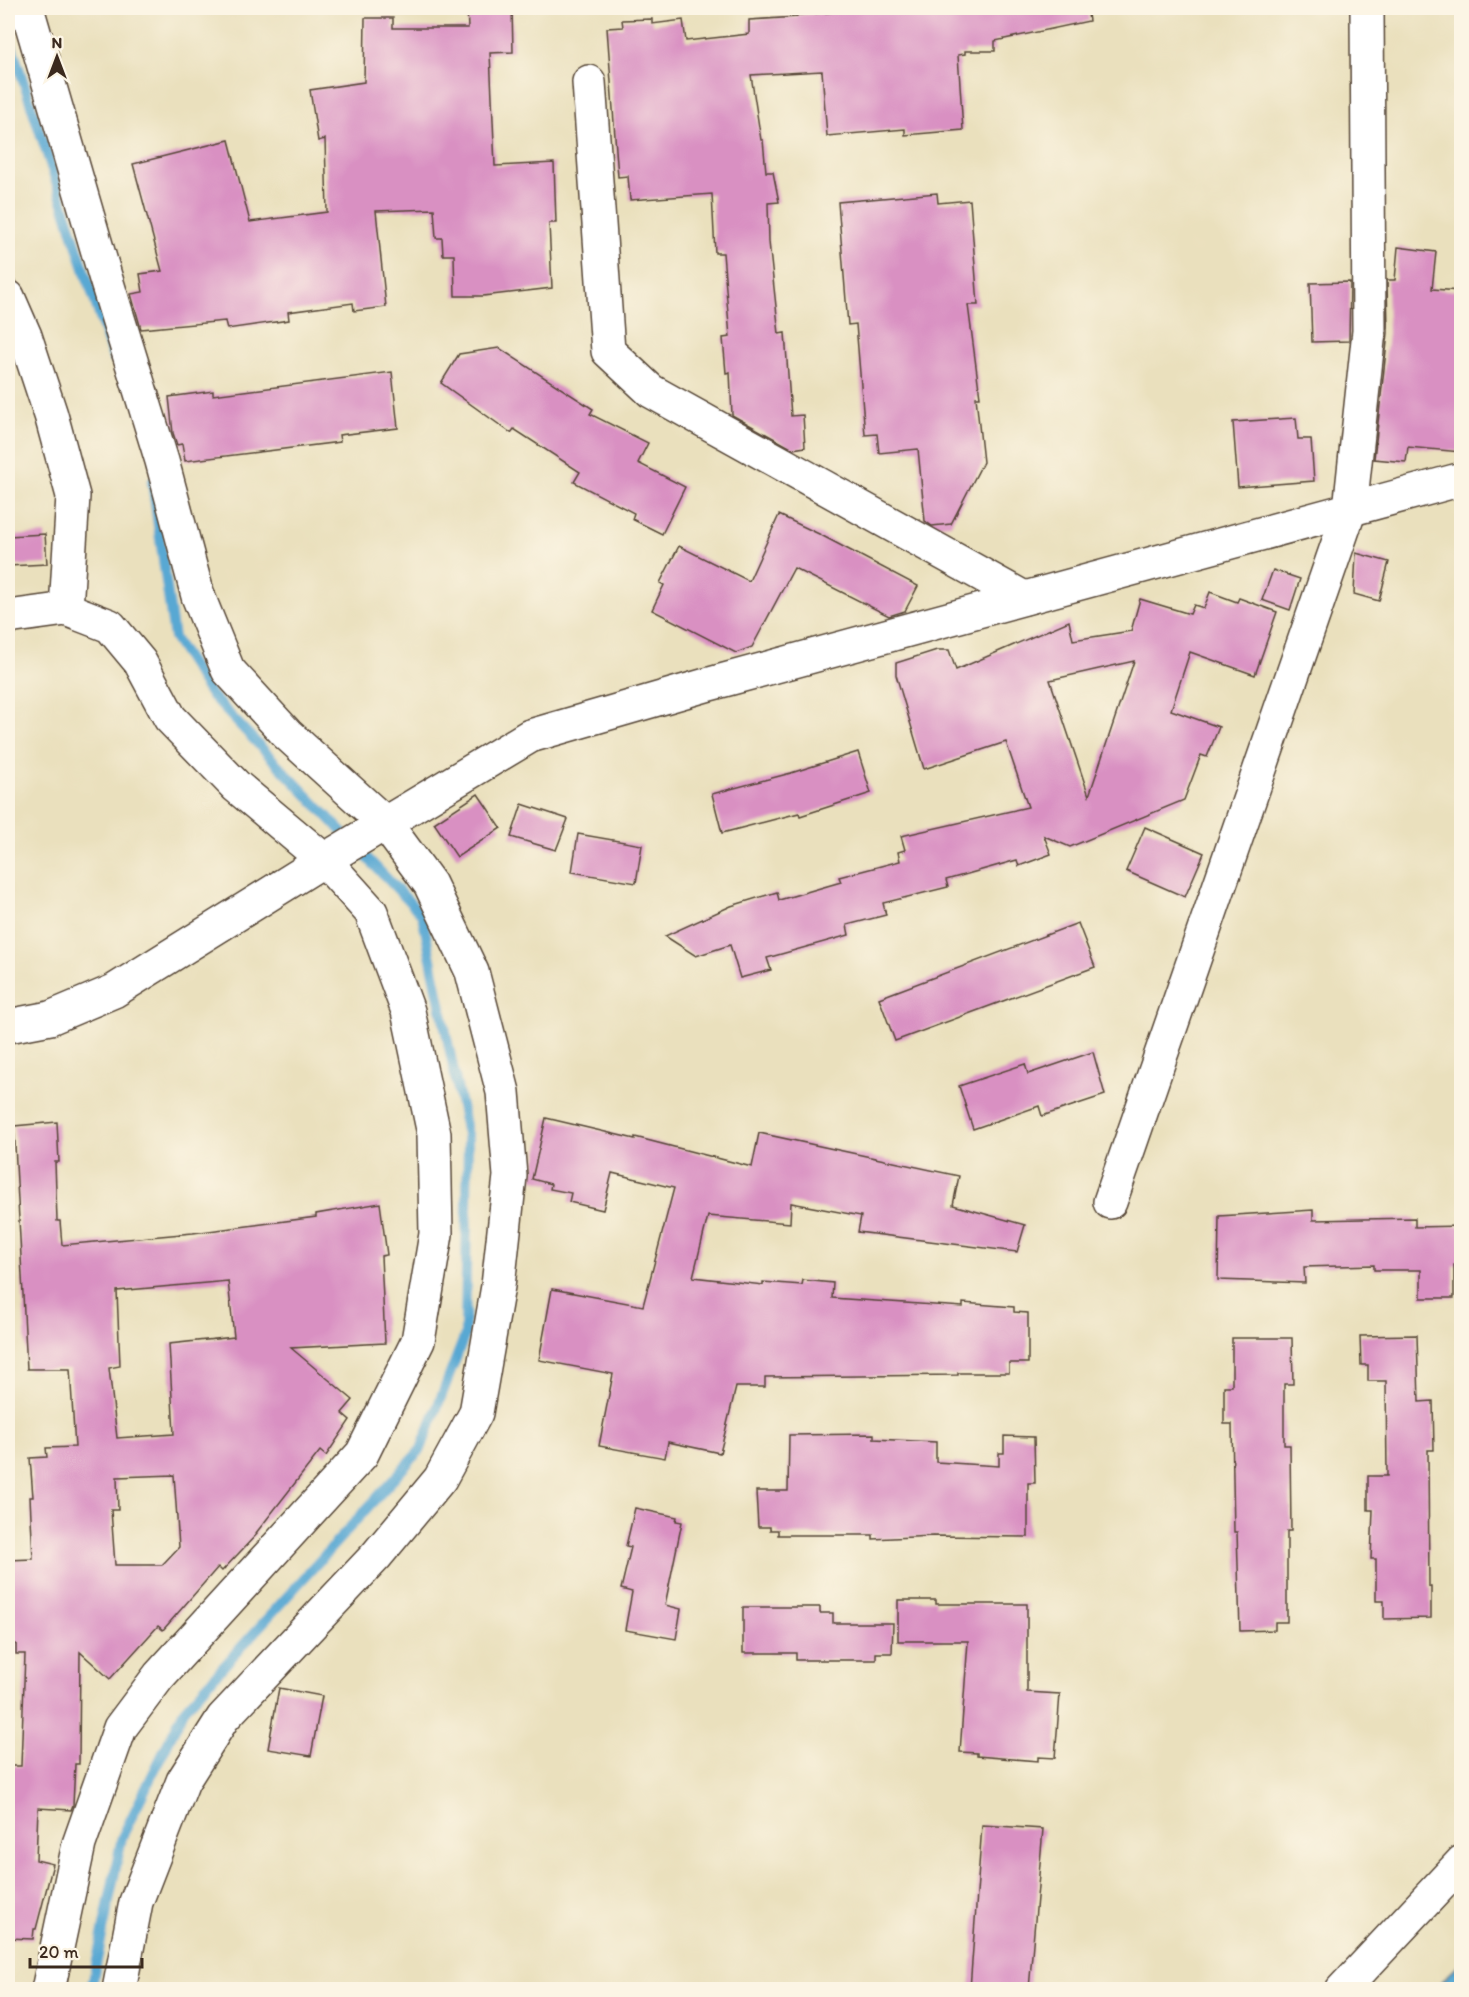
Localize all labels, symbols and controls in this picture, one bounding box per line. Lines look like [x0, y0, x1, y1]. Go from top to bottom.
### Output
north arrow [27, 27, 87, 87]
text: N [52, 33, 62, 52]
scale bar [30, 1931, 142, 1969]
text: 20 m [39, 1941, 79, 1963]

